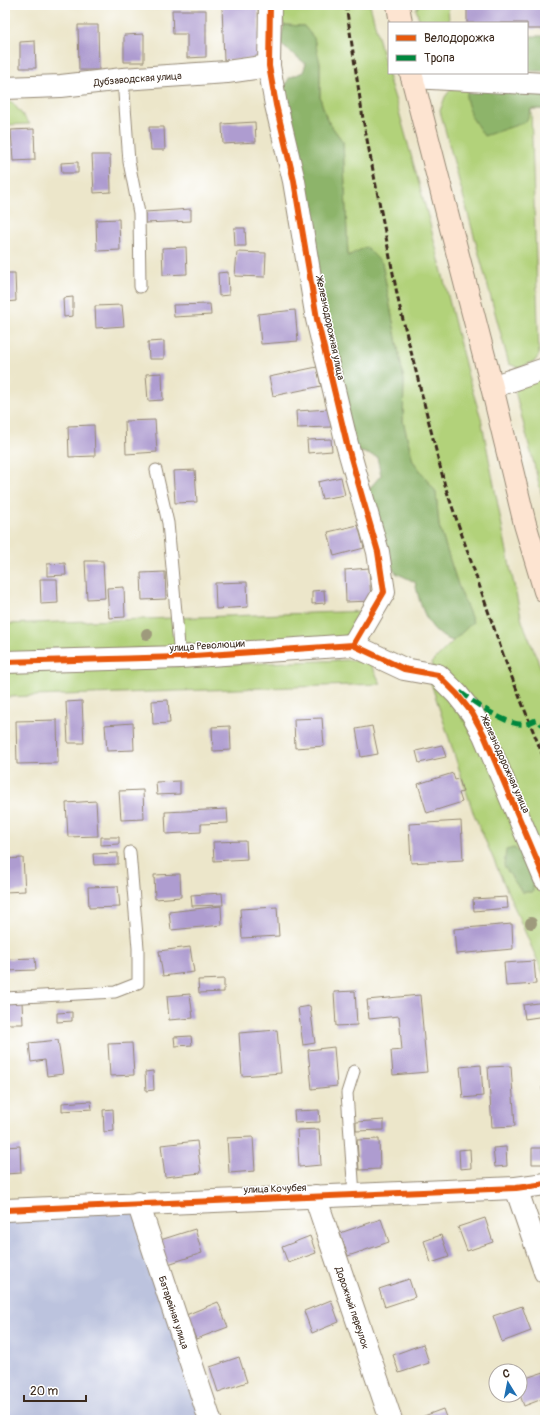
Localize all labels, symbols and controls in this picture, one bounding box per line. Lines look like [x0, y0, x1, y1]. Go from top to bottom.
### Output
legend [388, 22, 528, 74]
text: Велодорожка [424, 31, 495, 46]
text: Тропа [424, 51, 455, 66]
street label: Дубзаводская улица [92, 70, 183, 89]
street label: Железнодорожная улица [313, 273, 347, 381]
street label: улица Революции [168, 637, 246, 655]
street label: Железнодорожная улица [477, 712, 532, 815]
street label: улица Кочубея [242, 1182, 307, 1196]
street label: Дорожный переулок [332, 1264, 371, 1351]
street label: Батарейная улица [156, 1274, 191, 1351]
north arrow [488, 1363, 528, 1403]
text: С [502, 1367, 511, 1381]
scale bar [24, 1377, 86, 1403]
text: 20 m [30, 1384, 59, 1399]

